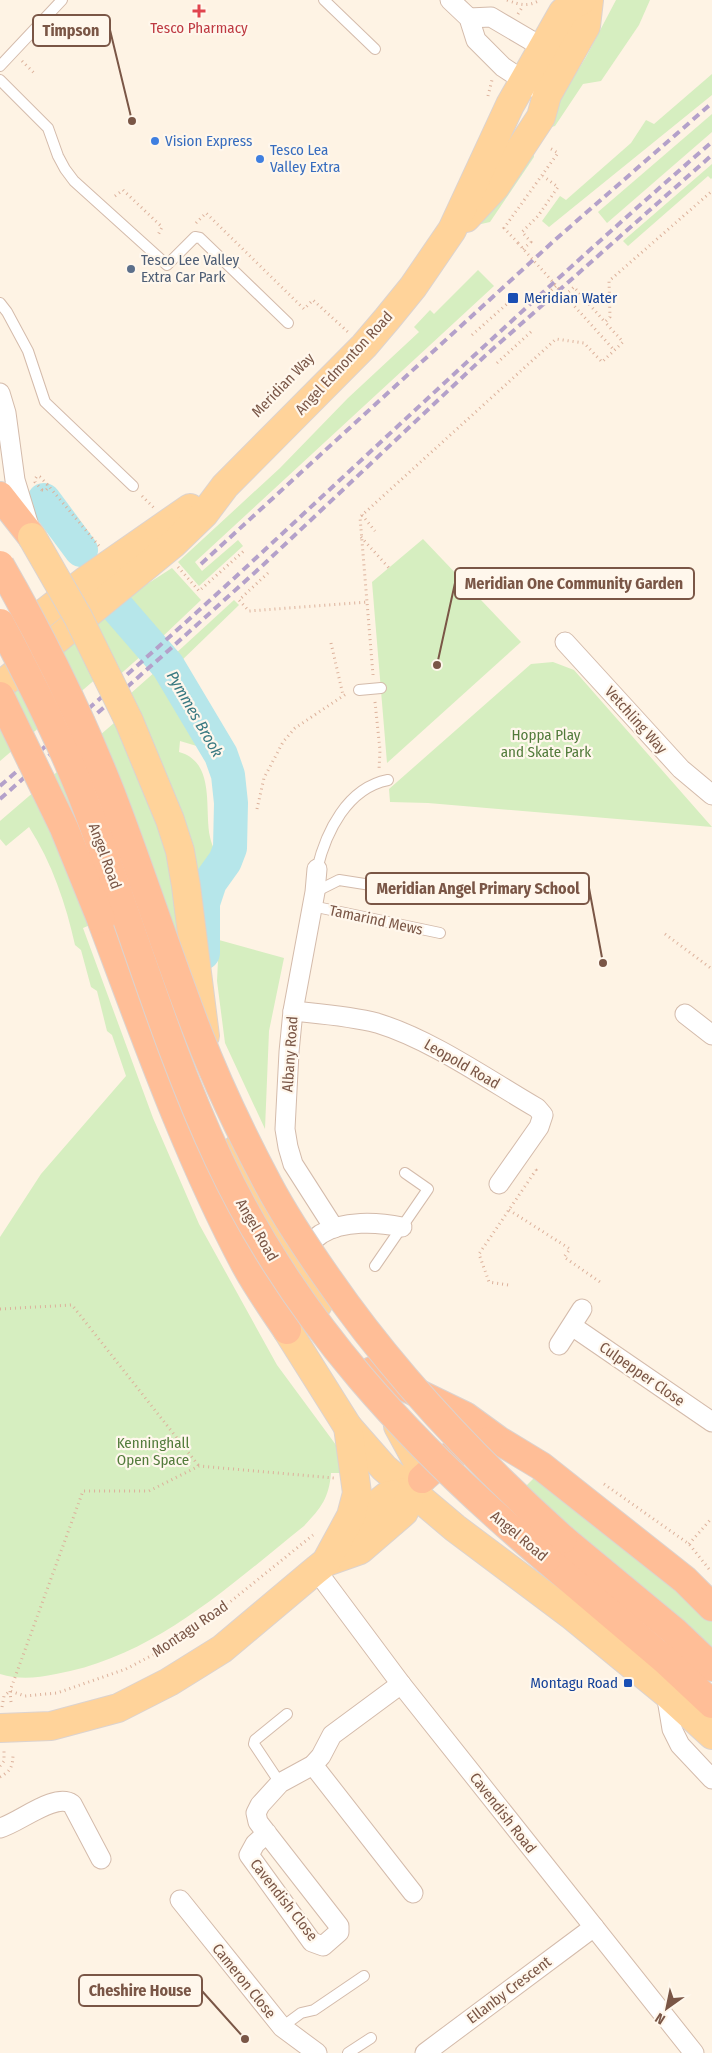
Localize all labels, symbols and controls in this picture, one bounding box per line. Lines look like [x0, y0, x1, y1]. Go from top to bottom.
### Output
marker: Tesco Pharmacy [193, 5, 205, 17]
callout: Timpson [33, 15, 110, 46]
place label: Tesco Pharmacy [150, 19, 248, 37]
text: Timpson [43, 21, 99, 40]
place label: Vision Express [165, 132, 252, 150]
marker: Vision Express [149, 135, 161, 147]
place label: Tesco Lea Valley Extra [270, 141, 340, 176]
marker: Tesco Lea Valley Extra [254, 153, 266, 165]
place label: Tesco Lee Valley Extra Car Park [141, 251, 240, 286]
marker: Tesco Lee Valley Extra Car Park [125, 263, 137, 275]
place label: Meridian Water [524, 289, 618, 307]
marker: Meridian Water [506, 291, 520, 305]
street label: Angel Edmonton Road [291, 308, 397, 418]
street label: Meridian Way [248, 349, 318, 421]
callout: Meridian One Community Garden [455, 568, 694, 599]
text: Meridian One Community Garden [465, 574, 683, 593]
water label: Pymmes Brook [163, 668, 227, 761]
street label: Vetchling Way [601, 683, 671, 758]
park label: Hoppa Play and Skate Park [501, 726, 591, 761]
street label: Angel Road [85, 821, 125, 891]
callout: Meridian Angel Primary School [366, 873, 589, 904]
text: Meridian Angel Primary School [376, 879, 580, 898]
street label: Tamarind Mews [328, 901, 424, 939]
street label: Albany Road [278, 1015, 302, 1093]
street label: Leopold Road [421, 1035, 503, 1093]
street label: Angel Road [232, 1196, 282, 1264]
street label: Culpepper Close [596, 1338, 688, 1410]
park label: Kenninghall Open Space [117, 1434, 189, 1469]
street label: Angel Road [487, 1507, 551, 1565]
street label: Montagu Road [149, 1597, 231, 1661]
place label: Montagu Road [530, 1674, 618, 1692]
marker: Montagu Road [622, 1677, 634, 1689]
street label: Cavendish Road [466, 1769, 540, 1857]
street label: Cavendish Close [246, 1855, 322, 1945]
street label: Cameron Close [208, 1940, 280, 2022]
street label: Ellanby Crescent [463, 1953, 555, 2027]
callout: Cheshire House [79, 1975, 202, 2006]
text: Cheshire House [89, 1981, 191, 2000]
north arrow [642, 1983, 692, 2033]
text: N [652, 2009, 668, 2028]

